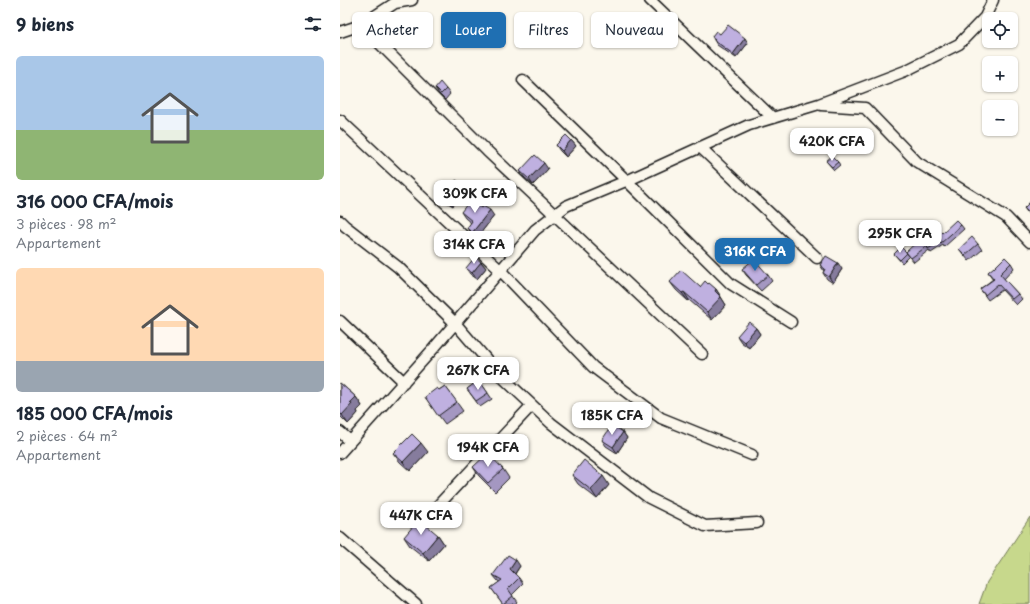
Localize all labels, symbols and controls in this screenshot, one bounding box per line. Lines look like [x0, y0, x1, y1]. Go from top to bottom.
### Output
text: 9 biens [16, 11, 74, 37]
chip: Acheter [352, 12, 433, 48]
chip: Louer [441, 12, 506, 48]
chip: Filtres [514, 12, 583, 48]
chip: Nouveau [591, 12, 678, 48]
map controls [982, 12, 1018, 136]
button: locate [982, 12, 1018, 48]
icon: filters [302, 13, 324, 35]
button: + [982, 56, 1018, 92]
icon: home [134, 82, 206, 154]
button: − [982, 100, 1018, 136]
pin: 420K CFA [791, 128, 873, 162]
text: 420K CFA [799, 131, 865, 150]
pin: 309K CFA [434, 180, 516, 214]
text: 309K CFA [442, 183, 508, 202]
text: 316 000 CFA/mois [16, 188, 173, 214]
text: 3 pièces · 98 m² [16, 214, 116, 233]
pin: 295K CFA [859, 220, 941, 254]
text: 295K CFA [868, 223, 932, 242]
pin: 314K CFA [433, 231, 515, 265]
text: Appartement [16, 233, 101, 252]
text: 314K CFA [443, 234, 505, 253]
pin: 316K CFA [714, 238, 796, 272]
text: 316K CFA [724, 241, 786, 260]
icon: home [134, 294, 206, 366]
pin: 267K CFA [437, 357, 519, 391]
text: 267K CFA [446, 360, 510, 379]
text: 185 000 CFA/mois [16, 400, 173, 426]
pin: 185K CFA [571, 402, 653, 436]
text: 185K CFA [581, 405, 643, 424]
text: 2 pièces · 64 m² [16, 426, 118, 445]
pin: 194K CFA [447, 434, 529, 468]
text: 194K CFA [457, 437, 519, 456]
text: Appartement [16, 445, 101, 464]
pin: 447K CFA [380, 502, 462, 536]
text: 447K CFA [389, 505, 453, 524]

